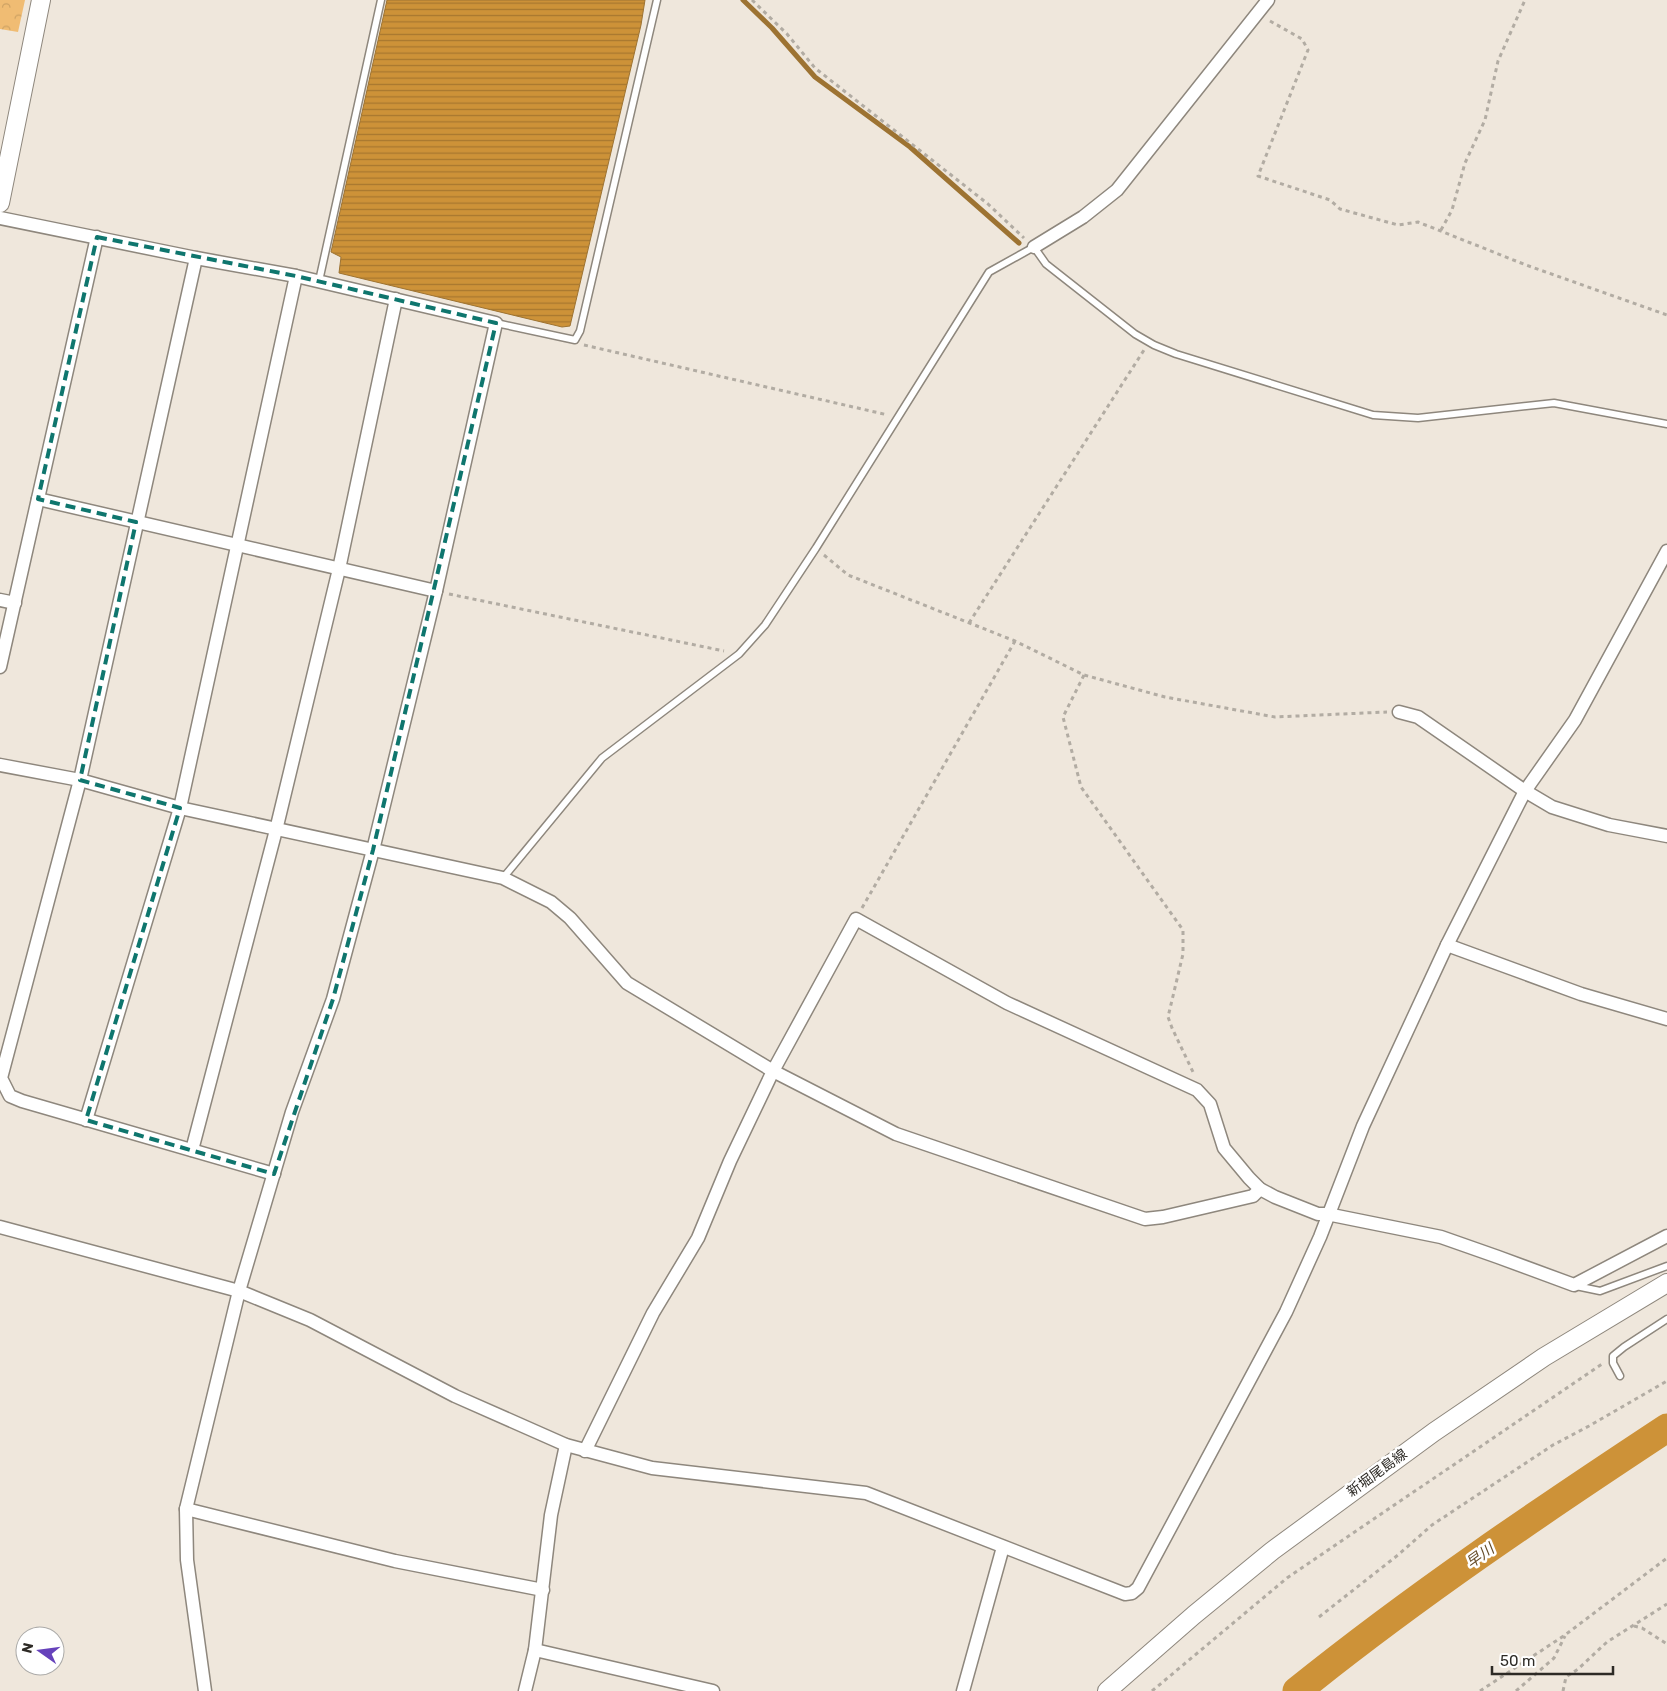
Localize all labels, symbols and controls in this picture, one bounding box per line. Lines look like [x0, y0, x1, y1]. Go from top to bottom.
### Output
street label: 新堀尾島線 [1344, 1446, 1410, 1500]
water label: 早川 [1463, 1539, 1499, 1572]
north arrow [15, 1626, 65, 1676]
text: N [18, 1641, 37, 1655]
scale bar [1492, 1644, 1613, 1676]
text: 50 m [1500, 1652, 1535, 1670]

